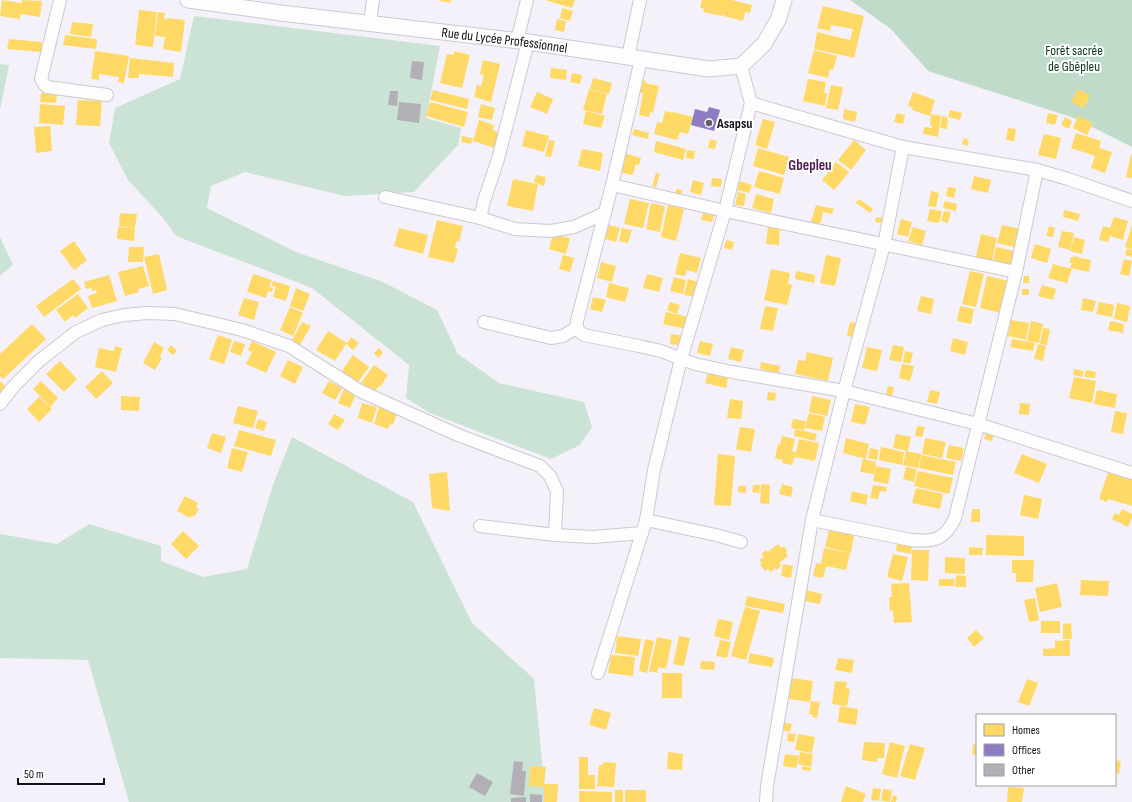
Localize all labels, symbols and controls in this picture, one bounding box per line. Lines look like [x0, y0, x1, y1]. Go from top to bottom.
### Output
street label: Rue du Lycée Professionnel [441, 23, 569, 56]
park label: Forêt sacrée de Gbêpleu [1045, 42, 1103, 75]
place label: Asapsu [716, 115, 752, 132]
marker: Asapsu [704, 118, 714, 128]
district label: Gbepleu [788, 156, 832, 175]
legend [976, 714, 1116, 786]
text: Homes [1012, 723, 1040, 738]
text: Offices [1012, 743, 1041, 758]
scale bar [18, 760, 104, 786]
text: Other [1012, 763, 1036, 778]
text: 50 m [24, 767, 44, 782]

